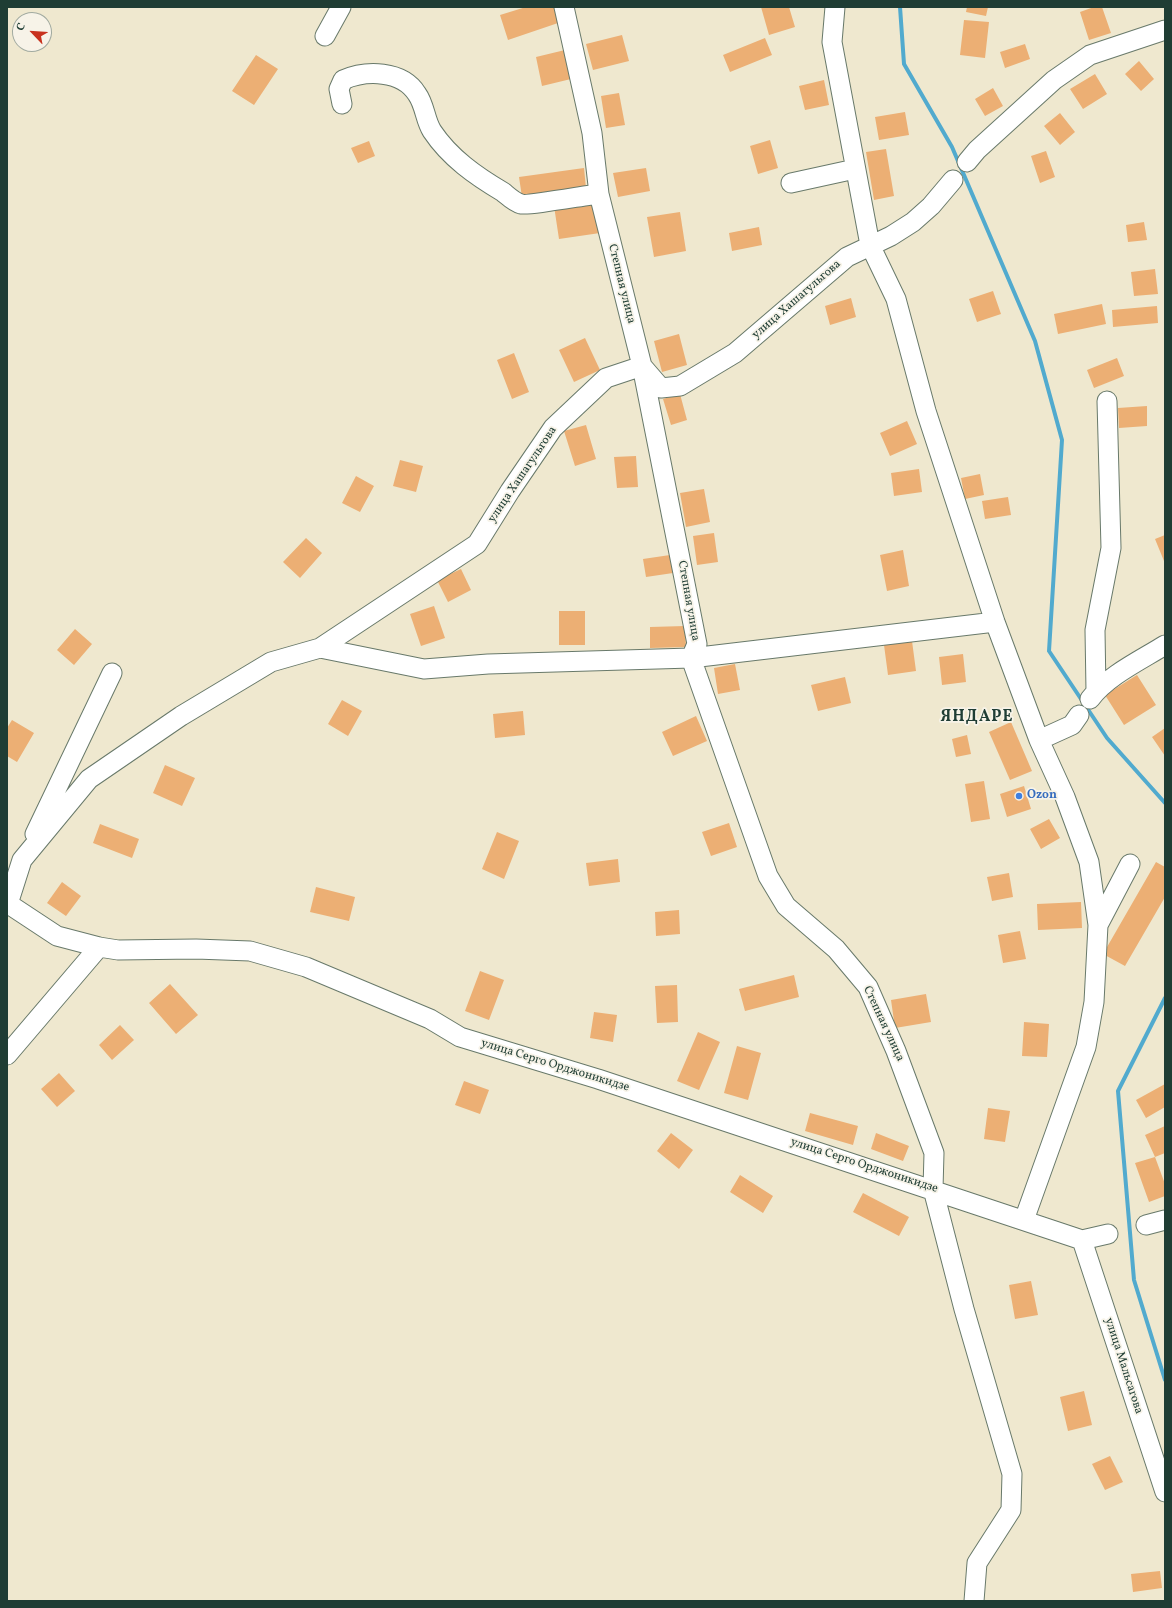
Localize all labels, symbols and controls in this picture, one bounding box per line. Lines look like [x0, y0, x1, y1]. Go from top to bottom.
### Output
north arrow [12, 12, 52, 52]
text: С [13, 21, 30, 34]
street label: Степная улица [604, 243, 638, 325]
street label: улица Хашагульгова [750, 257, 844, 343]
street label: улица Хашагульгова [485, 424, 561, 526]
street label: Степная улица [674, 560, 702, 642]
district label: ЯНДАРЕ [940, 708, 1014, 728]
place label: Ozon [1027, 789, 1057, 803]
marker: Ozon [1014, 791, 1024, 801]
street label: Степная улица [859, 984, 907, 1064]
street label: улица Серго Орджоникидзе [479, 1037, 631, 1095]
street label: улица Серго Орджоникидзе [788, 1135, 940, 1197]
street label: улица Мальсагова [1101, 1316, 1145, 1416]

